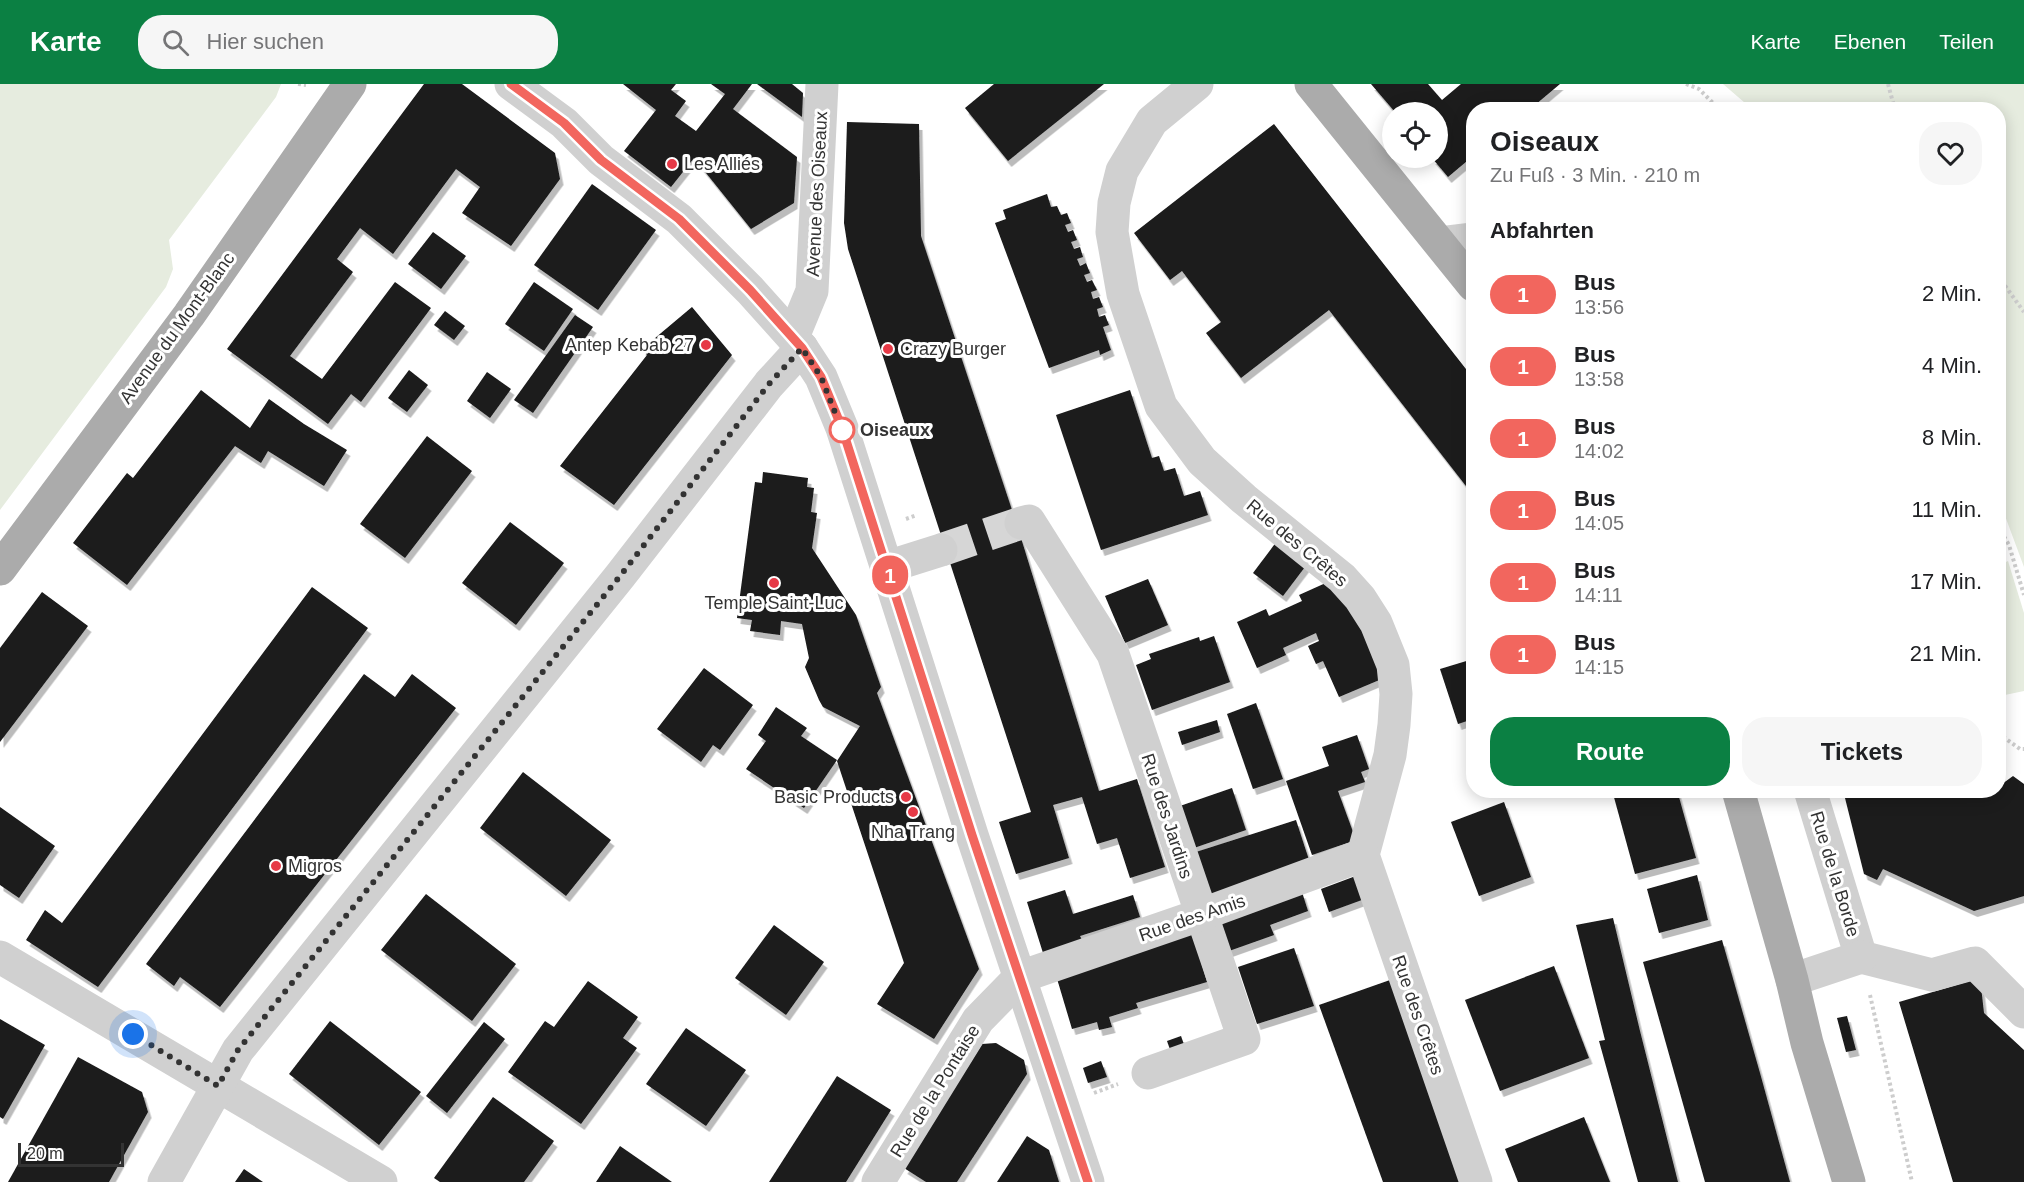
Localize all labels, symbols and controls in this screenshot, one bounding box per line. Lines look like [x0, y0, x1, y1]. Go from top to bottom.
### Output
search box [138, 15, 558, 69]
text: Karte [30, 26, 102, 57]
icon: search [159, 26, 192, 59]
text: Hier suchen [207, 29, 324, 54]
text: Karte [1751, 30, 1801, 53]
text: Ebenen [1834, 30, 1906, 53]
text: Teilen [1939, 30, 1994, 53]
map controls [1382, 102, 1448, 168]
button: locate [1382, 102, 1448, 168]
street label: Avenue des Oiseaux [803, 111, 831, 277]
button: heart [1919, 122, 1982, 185]
text: Oiseaux [1490, 126, 1599, 157]
place label: Les Alliés [684, 154, 760, 174]
marker: Les Alliés [665, 157, 679, 171]
text: Zu Fuß · 3 Min. · 210 m [1490, 164, 1700, 186]
text: Abfahrten [1490, 218, 1594, 243]
street label: Avenue du Mont-Blanc [115, 249, 239, 407]
text: Bus [1574, 270, 1616, 295]
text: 2 Min. [1922, 281, 1982, 306]
text: 1 [1517, 283, 1529, 306]
text: 13:56 [1574, 296, 1624, 318]
place label: Antep Kebab 27 [565, 335, 694, 355]
marker: Antep Kebab 27 [699, 338, 713, 352]
place label: Crazy Burger [900, 339, 1006, 359]
marker: Crazy Burger [881, 342, 895, 356]
text: Bus [1574, 342, 1616, 367]
text: 4 Min. [1922, 353, 1982, 378]
text: 1 [1517, 355, 1529, 378]
text: 13:58 [1574, 368, 1624, 390]
text: Bus [1574, 414, 1616, 439]
marker: Oiseaux [829, 417, 855, 443]
place label: Oiseaux [860, 420, 930, 440]
text: 8 Min. [1922, 425, 1982, 450]
text: 1 [1517, 427, 1529, 450]
text: 14:02 [1574, 440, 1624, 462]
text: Bus [1574, 486, 1616, 511]
street label: Rue des Crêtes [1243, 495, 1351, 591]
text: 11 Min. [1911, 497, 1982, 522]
text: 1 [1517, 499, 1529, 522]
text: 14:05 [1574, 512, 1624, 534]
line badge: 1 [870, 556, 910, 594]
text: Bus [1574, 558, 1616, 583]
text: 1 [884, 564, 896, 587]
text: 17 Min. [1910, 569, 1982, 594]
text: 1 [1517, 571, 1529, 594]
marker: Temple Saint-Luc [767, 576, 781, 590]
text: 14:11 [1574, 584, 1623, 606]
place label: Temple Saint-Luc [704, 593, 844, 613]
text: Bus [1574, 630, 1616, 655]
text: 21 Min. [1910, 641, 1982, 666]
text: 1 [1517, 643, 1529, 666]
text: 14:15 [1574, 656, 1624, 678]
button: Route [1490, 717, 1730, 786]
button: Tickets [1742, 717, 1982, 786]
street label: Rue des Jardins [1137, 751, 1197, 881]
place label: Basic Products [774, 787, 894, 807]
marker: Basic Products [899, 790, 913, 804]
marker: Nha Trang [906, 805, 920, 819]
street label: Rue de la Borde [1806, 809, 1864, 939]
place label: Nha Trang [871, 822, 955, 842]
place label: Migros [288, 856, 342, 876]
marker: Migros [269, 859, 283, 873]
street label: Rue des Amis [1136, 890, 1248, 946]
street label: Rue des Crêtes [1388, 953, 1448, 1077]
your location [118, 1019, 148, 1049]
street label: Rue de la Pontaise [886, 1021, 984, 1161]
scale bar [18, 1140, 124, 1168]
text: 20 m [27, 1145, 63, 1162]

